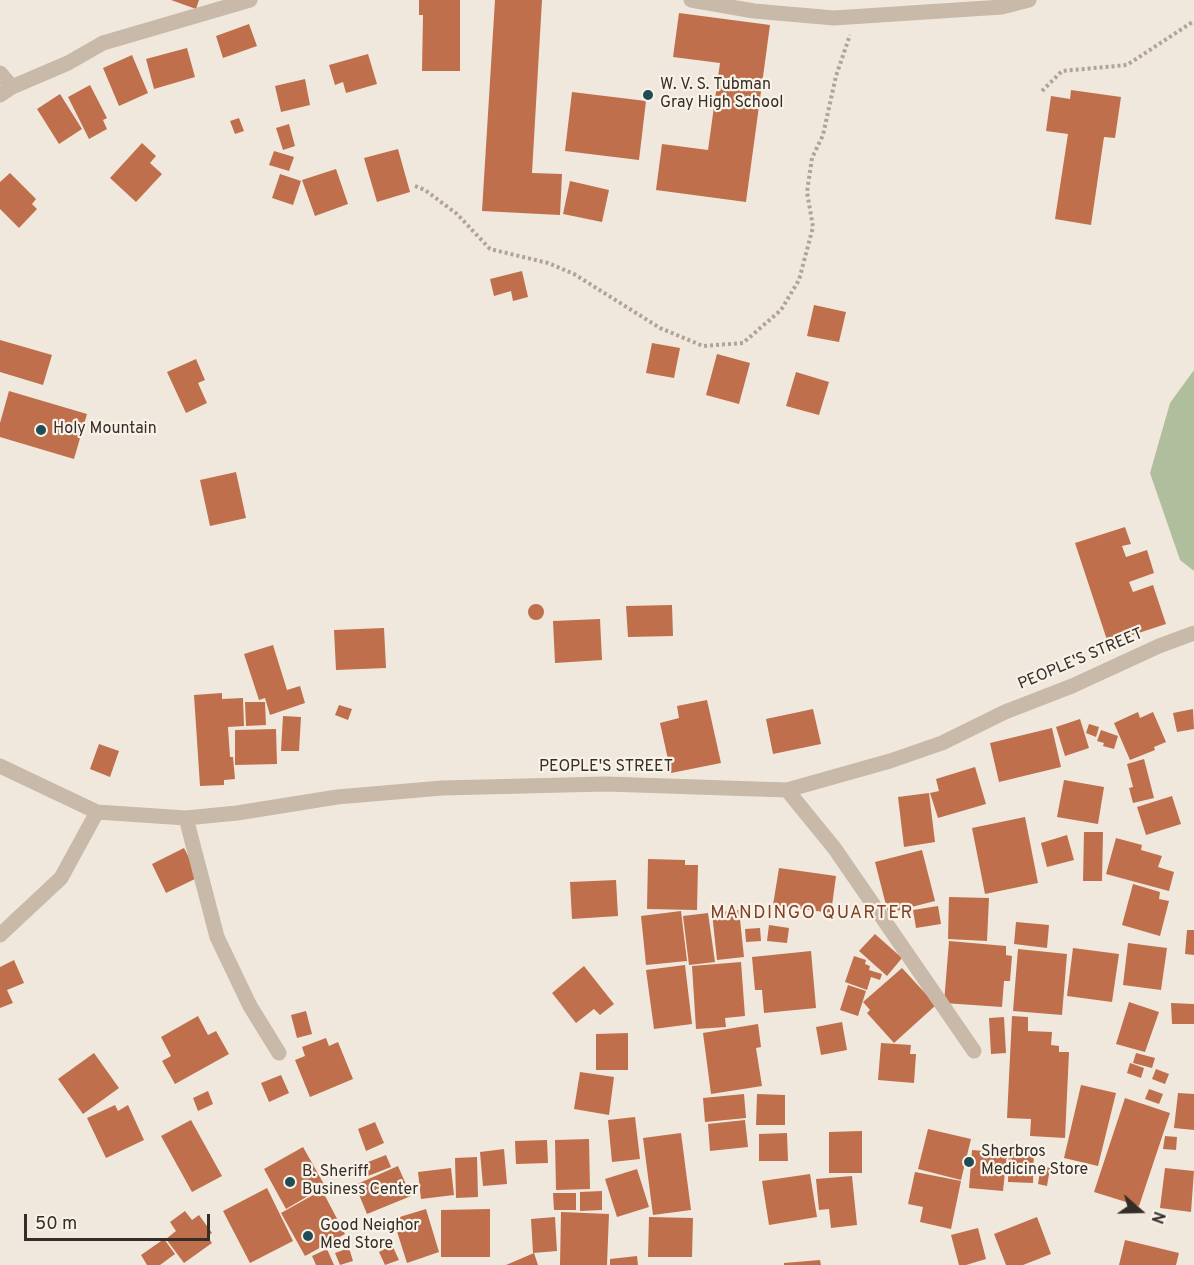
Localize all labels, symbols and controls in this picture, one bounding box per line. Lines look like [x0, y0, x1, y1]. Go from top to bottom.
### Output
place label: W. V. S. Tubman Gray High School [660, 76, 783, 114]
marker: W. V. S. Tubman Gray High School [641, 88, 655, 102]
place label: Holy Mountain [53, 420, 157, 440]
marker: Holy Mountain [34, 423, 48, 437]
street label: PEOPLE'S STREET [1016, 625, 1146, 695]
street label: PEOPLE'S STREET [539, 758, 673, 778]
district label: MANDINGO QUARTER [710, 903, 914, 925]
place label: Sherbros Medicine Store [981, 1143, 1088, 1181]
marker: Sherbros Medicine Store [962, 1155, 976, 1169]
place label: B. Sheriff Business Center [302, 1163, 418, 1201]
marker: B. Sheriff Business Center [283, 1175, 297, 1189]
north arrow [1110, 1181, 1170, 1241]
scale bar [27, 1202, 213, 1240]
text: N [1146, 1208, 1168, 1226]
text: 50 m [35, 1213, 77, 1236]
place label: Good Neighor Med Store [320, 1217, 419, 1255]
marker: Good Neighor Med Store [301, 1229, 315, 1243]

